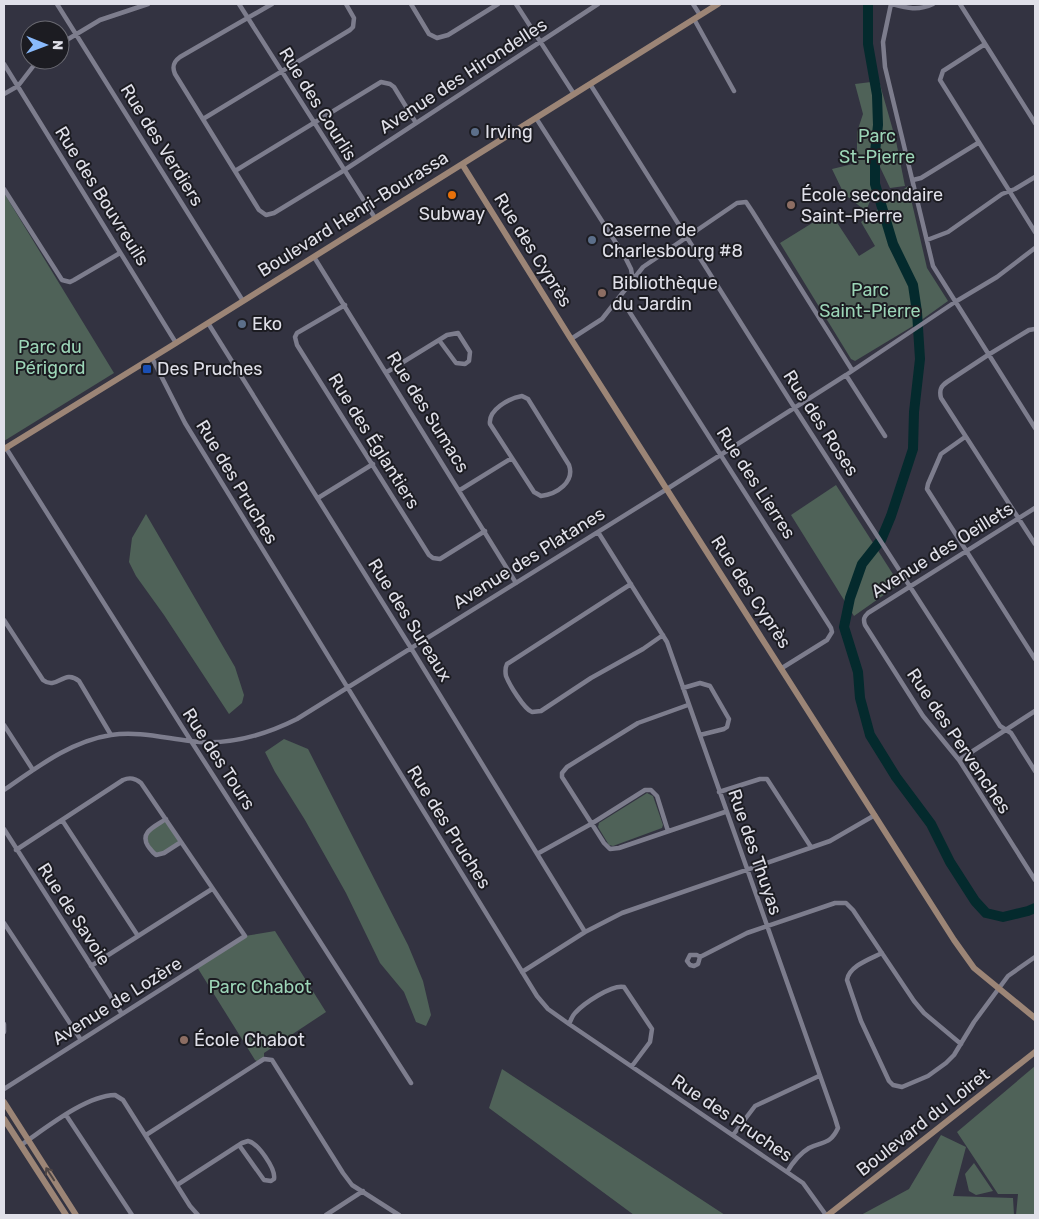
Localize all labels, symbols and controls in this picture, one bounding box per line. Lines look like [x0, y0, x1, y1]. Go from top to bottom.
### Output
street label: Avenue des Hirondelles [375, 13, 551, 139]
north arrow [20, 20, 70, 70]
text: N [49, 40, 66, 50]
street label: Rue des Courlis [274, 43, 362, 165]
street label: Rue des Verdiers [116, 80, 208, 210]
place label: Irving [485, 121, 533, 143]
street label: Rue des Bouvreuils [50, 122, 154, 270]
park label: Parc St-Pierre [839, 125, 915, 168]
marker: Irving [469, 126, 481, 138]
street label: Boulevard Henri-Bourassa [254, 146, 452, 282]
place label: École secondaire Saint-Pierre [801, 184, 943, 227]
marker: Subway [446, 189, 458, 201]
street label: Rue des Cyprès [489, 189, 577, 311]
marker: École secondaire Saint-Pierre [785, 199, 797, 211]
place label: Subway [419, 203, 485, 225]
place label: Caserne de Charlesbourg #8 [602, 219, 743, 262]
marker: Caserne de Charlesbourg #8 [586, 234, 598, 246]
place label: Bibliothèque du Jardin [612, 272, 718, 315]
park label: Parc Saint-Pierre [819, 279, 921, 322]
marker: Bibliothèque du Jardin [596, 287, 608, 299]
place label: Eko [252, 313, 282, 335]
marker: Eko [236, 318, 248, 330]
park label: Parc du Périgord [14, 336, 86, 379]
street label: Rue des Sumacs [382, 347, 474, 477]
place label: Des Pruches [157, 358, 262, 380]
marker: Des Pruches [141, 363, 153, 375]
street label: Rue des Roses [779, 366, 863, 480]
street label: Rue des Églantiers [323, 369, 425, 513]
street label: Rue des Pruches [191, 416, 283, 548]
street label: Rue des Lierres [712, 423, 800, 543]
street label: Avenue des Oeillets [867, 497, 1017, 603]
street label: Avenue des Platanes [449, 502, 609, 614]
street label: Rue des Cyprès [706, 531, 796, 653]
street label: Rue des Sureaux [363, 554, 457, 686]
street label: Rue des Pervenches [902, 664, 1016, 818]
street label: Rue des Tours [178, 704, 260, 814]
street label: Rue des Pruches [402, 761, 496, 893]
street label: Rue des Thuyas [723, 786, 787, 918]
street label: Rue de Savoie [33, 859, 115, 969]
street label: Avenue de Lozère [48, 952, 186, 1050]
park label: Parc Chabot [208, 976, 312, 998]
place label: École Chabot [194, 1029, 305, 1051]
marker: École Chabot [178, 1034, 190, 1046]
street label: Boulevard du Loiret [852, 1063, 994, 1181]
street label: Rue des Pruches [667, 1069, 797, 1167]
one-way arrow [45, 1168, 55, 1182]

